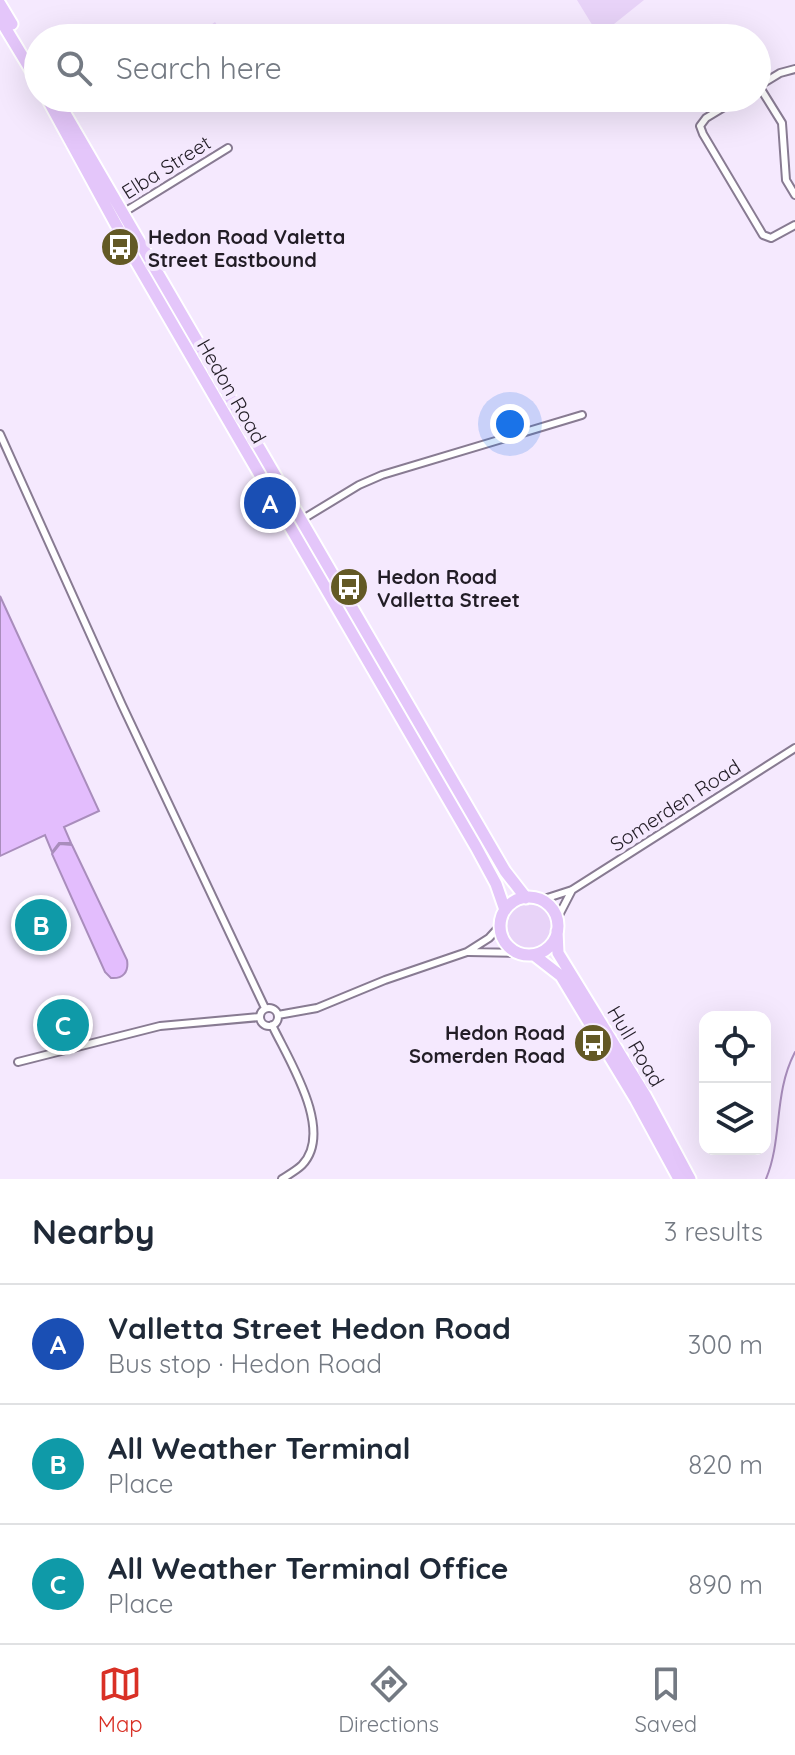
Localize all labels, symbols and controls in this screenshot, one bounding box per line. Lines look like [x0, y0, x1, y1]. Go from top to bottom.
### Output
search box [24, 24, 771, 112]
icon: search [52, 46, 96, 90]
text: Search here [116, 49, 282, 87]
street label: Elba Street [117, 130, 215, 204]
place label: Hedon Road Valetta Street Eastbound [148, 224, 345, 272]
bus stop icon: Hedon Road Valetta Street Eastbound [99, 226, 141, 268]
street label: Hedon Road [192, 334, 272, 448]
your location [490, 404, 530, 444]
pin: A [244, 473, 296, 533]
place label: Hedon Road Valletta Street [377, 564, 520, 612]
bus stop icon: Hedon Road Valletta Street [328, 566, 370, 608]
street label: Somerden Road [605, 754, 745, 856]
pin: B [15, 895, 67, 955]
pin: C [37, 995, 89, 1055]
street label: Hull Road [602, 1001, 670, 1091]
map controls [699, 1011, 771, 1155]
button: locate [699, 1011, 771, 1083]
place label: Hedon Road Somerden Road [409, 1020, 565, 1068]
bus stop icon: Hedon Road Somerden Road [572, 1022, 614, 1064]
button: layers [699, 1083, 771, 1155]
text: Nearby [32, 1210, 155, 1253]
text: 3 results [664, 1215, 763, 1248]
text: Valletta Street Hedon Road [108, 1309, 511, 1347]
text: A [50, 1328, 66, 1361]
text: 300 m [688, 1328, 763, 1361]
text: Bus stop · Hedon Road [108, 1347, 382, 1380]
text: All Weather Terminal [108, 1429, 411, 1467]
text: B [49, 1448, 67, 1481]
text: 820 m [688, 1448, 763, 1481]
text: Place [108, 1467, 173, 1500]
text: All Weather Terminal Office [108, 1549, 508, 1587]
text: C [50, 1568, 66, 1601]
text: 890 m [688, 1568, 763, 1601]
text: Place [108, 1587, 173, 1620]
tab: Map [98, 1662, 143, 1738]
tab: Directions [338, 1662, 439, 1738]
tab: Saved [634, 1662, 697, 1738]

